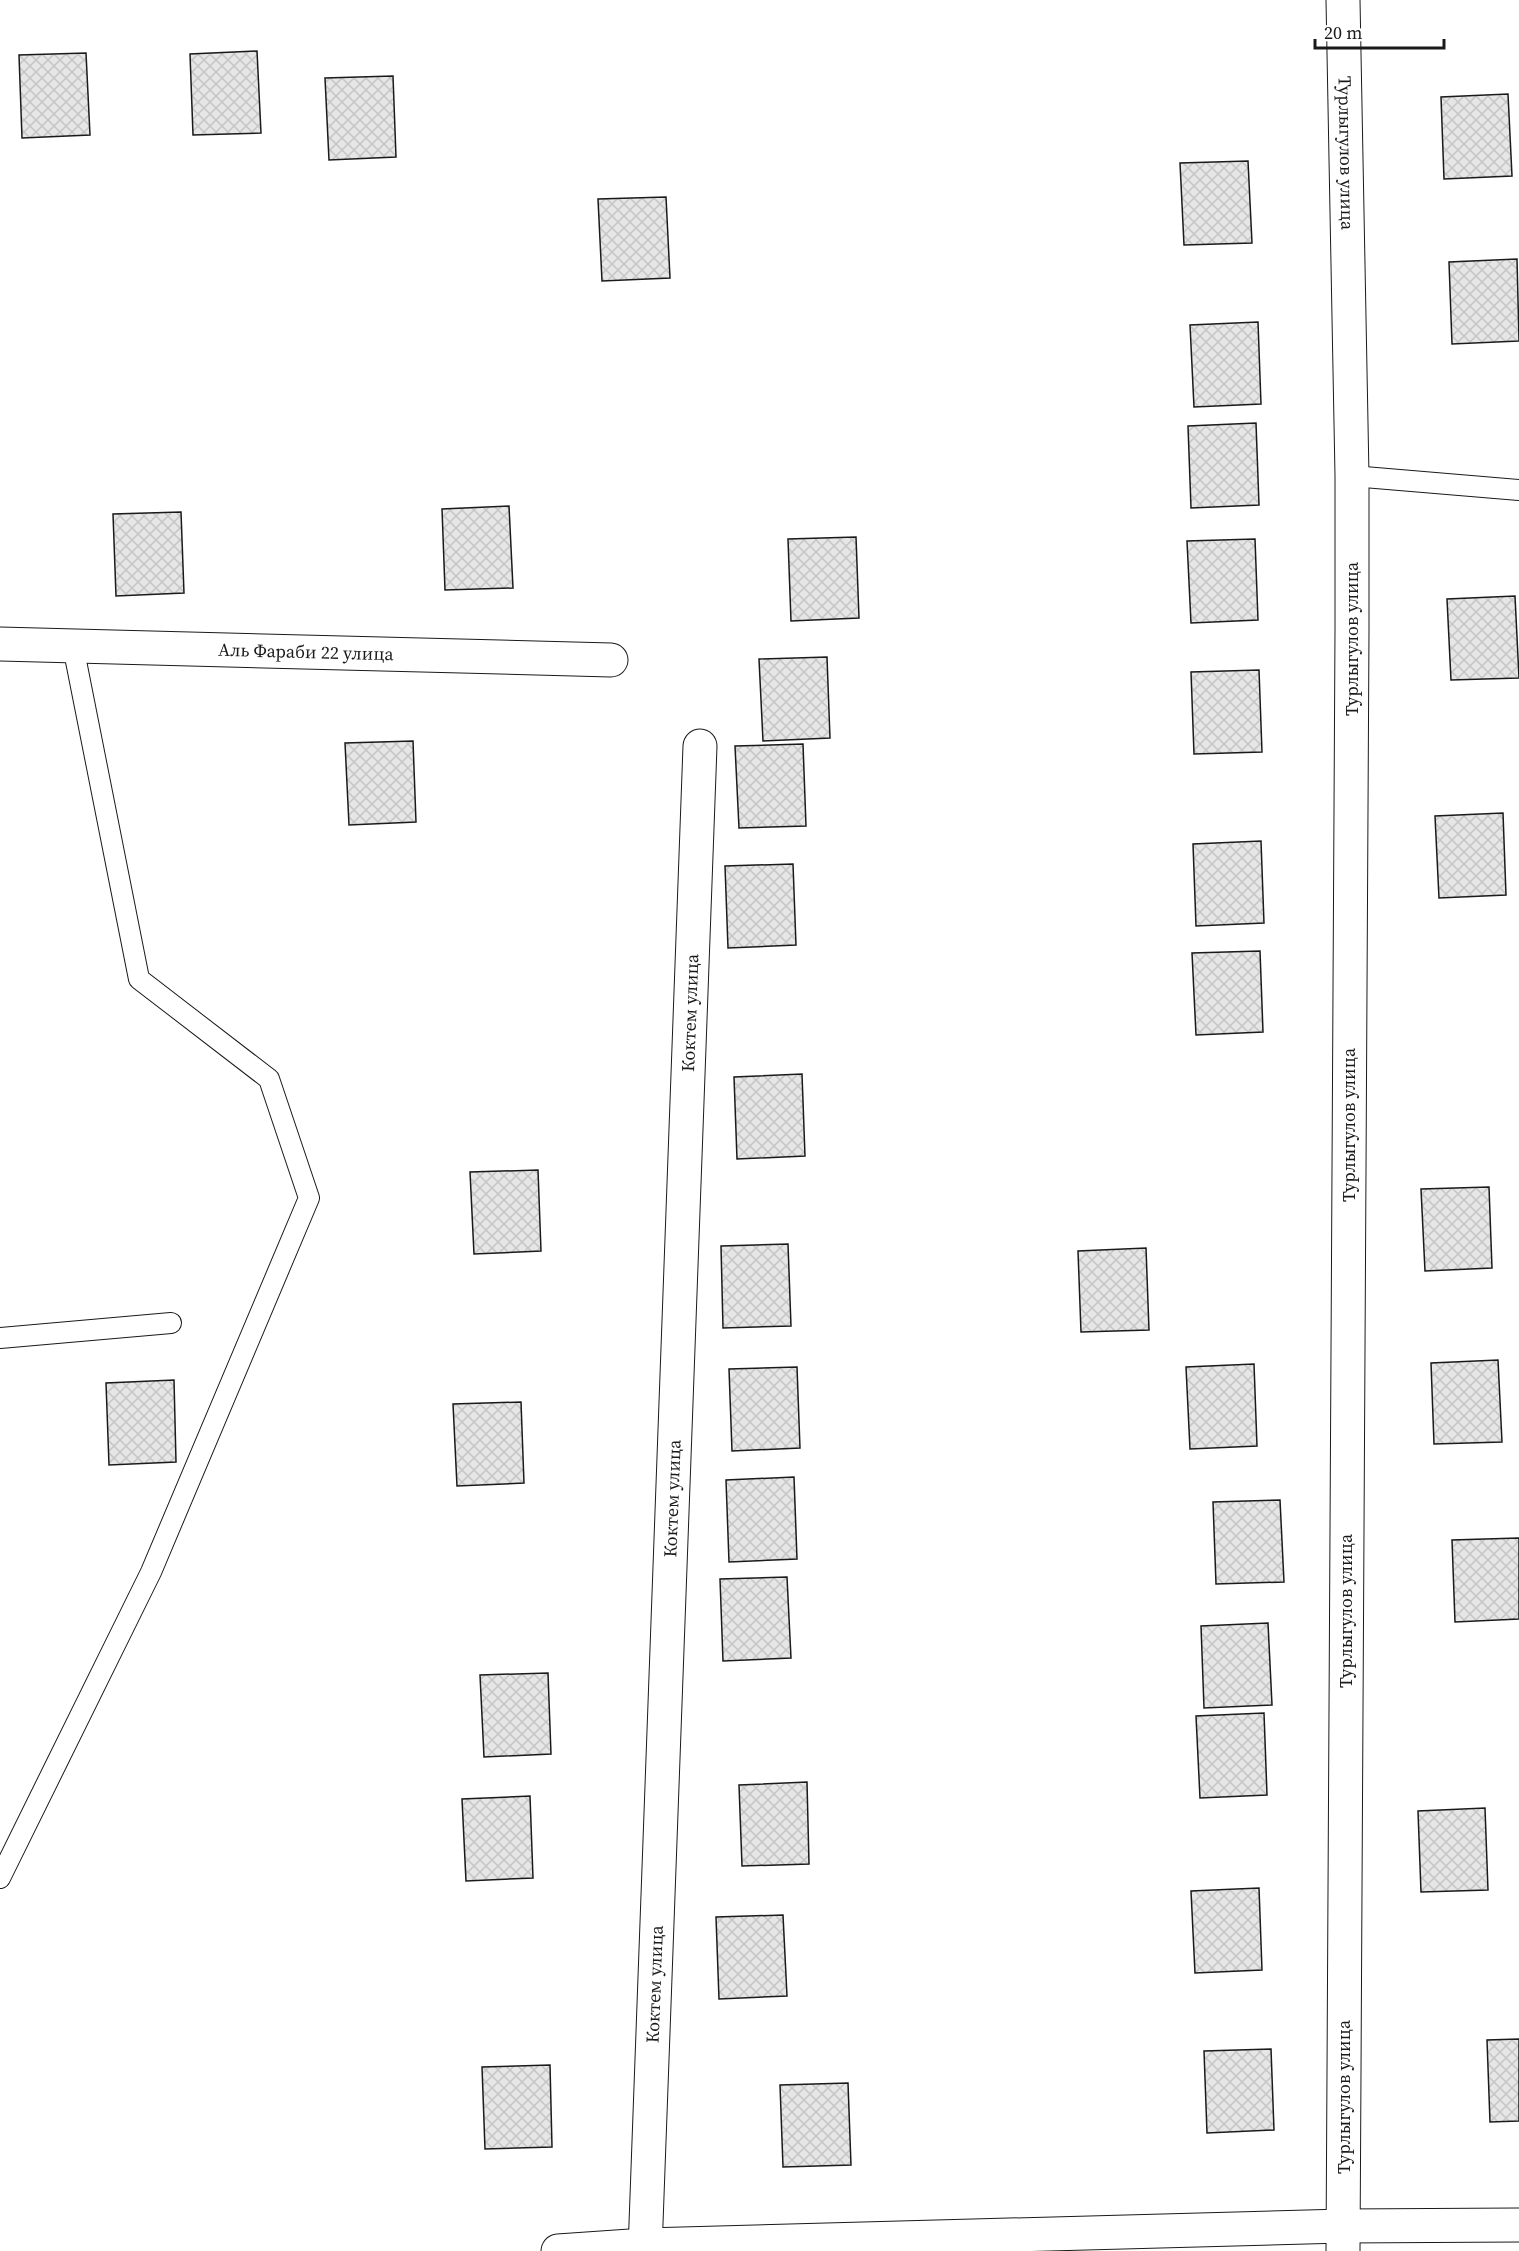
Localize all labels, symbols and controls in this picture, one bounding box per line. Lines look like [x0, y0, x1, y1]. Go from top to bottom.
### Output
scale bar [1315, 12, 1444, 50]
text: 20 m [1324, 20, 1362, 45]
street label: Турлыгулов улица [1332, 76, 1360, 231]
street label: Турлыгулов улица [1339, 561, 1364, 716]
street label: Аль Фараби 22 улица [218, 637, 395, 666]
street label: Коктем улица [675, 953, 704, 1072]
street label: Турлыгулов улица [1336, 1047, 1361, 1202]
street label: Коктем улица [657, 1438, 687, 1558]
street label: Турлыгулов улица [1333, 1533, 1358, 1688]
street label: Коктем улица [640, 1924, 669, 2044]
street label: Турлыгулов улица [1331, 2019, 1356, 2174]

